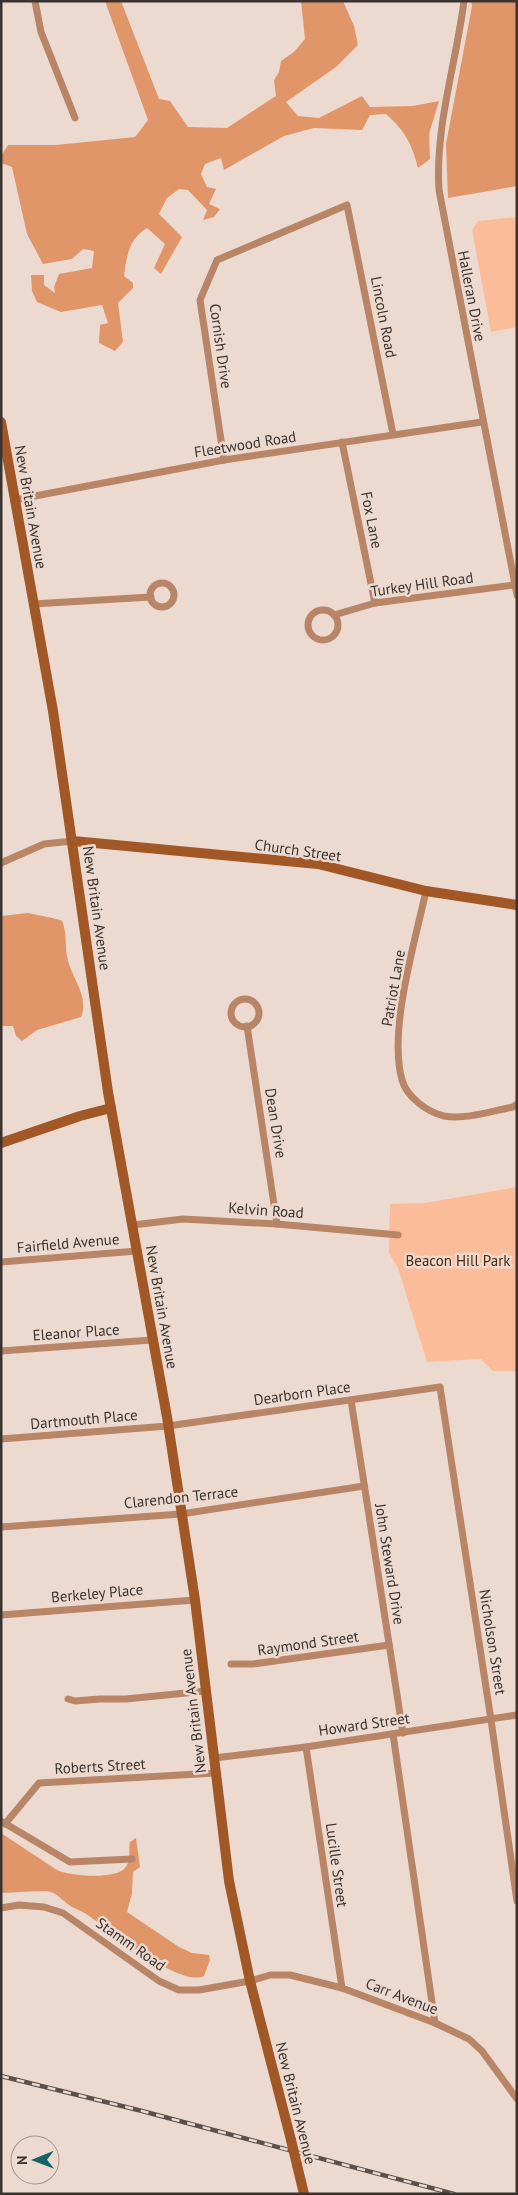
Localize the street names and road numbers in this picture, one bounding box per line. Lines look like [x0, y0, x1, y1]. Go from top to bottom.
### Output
street label: Halleran Drive [454, 249, 490, 343]
street label: Lincoln Road [367, 275, 401, 359]
street label: Cornish Drive [206, 302, 236, 390]
street label: Fleetwood Road [193, 427, 297, 461]
street label: New Britain Avenue [11, 444, 51, 570]
street label: Fox Lane [357, 490, 387, 550]
street label: Turkey Hill Road [370, 567, 474, 601]
street label: Church Street [253, 835, 343, 865]
street label: New Britain Avenue [79, 845, 115, 971]
street label: Patriot Lane [377, 948, 409, 1028]
street label: Dean Drive [261, 1087, 291, 1159]
street label: Kelvin Road [228, 1198, 304, 1222]
street label: Fairfield Avenue [16, 1229, 120, 1257]
street label: New Britain Avenue [142, 1244, 182, 1370]
street label: Eleanor Place [32, 1319, 120, 1345]
street label: Dearborn Place [252, 1377, 352, 1409]
street label: Dartmouth Place [30, 1405, 138, 1433]
street label: Clarendon Terrace [123, 1482, 239, 1512]
street label: John Steward Drive [371, 1501, 409, 1626]
street label: Berkeley Place [50, 1580, 144, 1606]
street label: Nicholson Street [475, 1588, 511, 1696]
street label: Raymond Street [256, 1626, 360, 1660]
street label: New Britain Avenue [176, 1648, 210, 1774]
street label: Howard Street [317, 1708, 411, 1740]
street label: Roberts Street [54, 1754, 146, 1778]
street label: Lucille Street [322, 1822, 352, 1908]
street label: Stamm Road [93, 1913, 169, 1975]
street label: Carr Avenue [363, 1973, 441, 2019]
street label: New Britain Avenue [272, 2040, 320, 2166]

